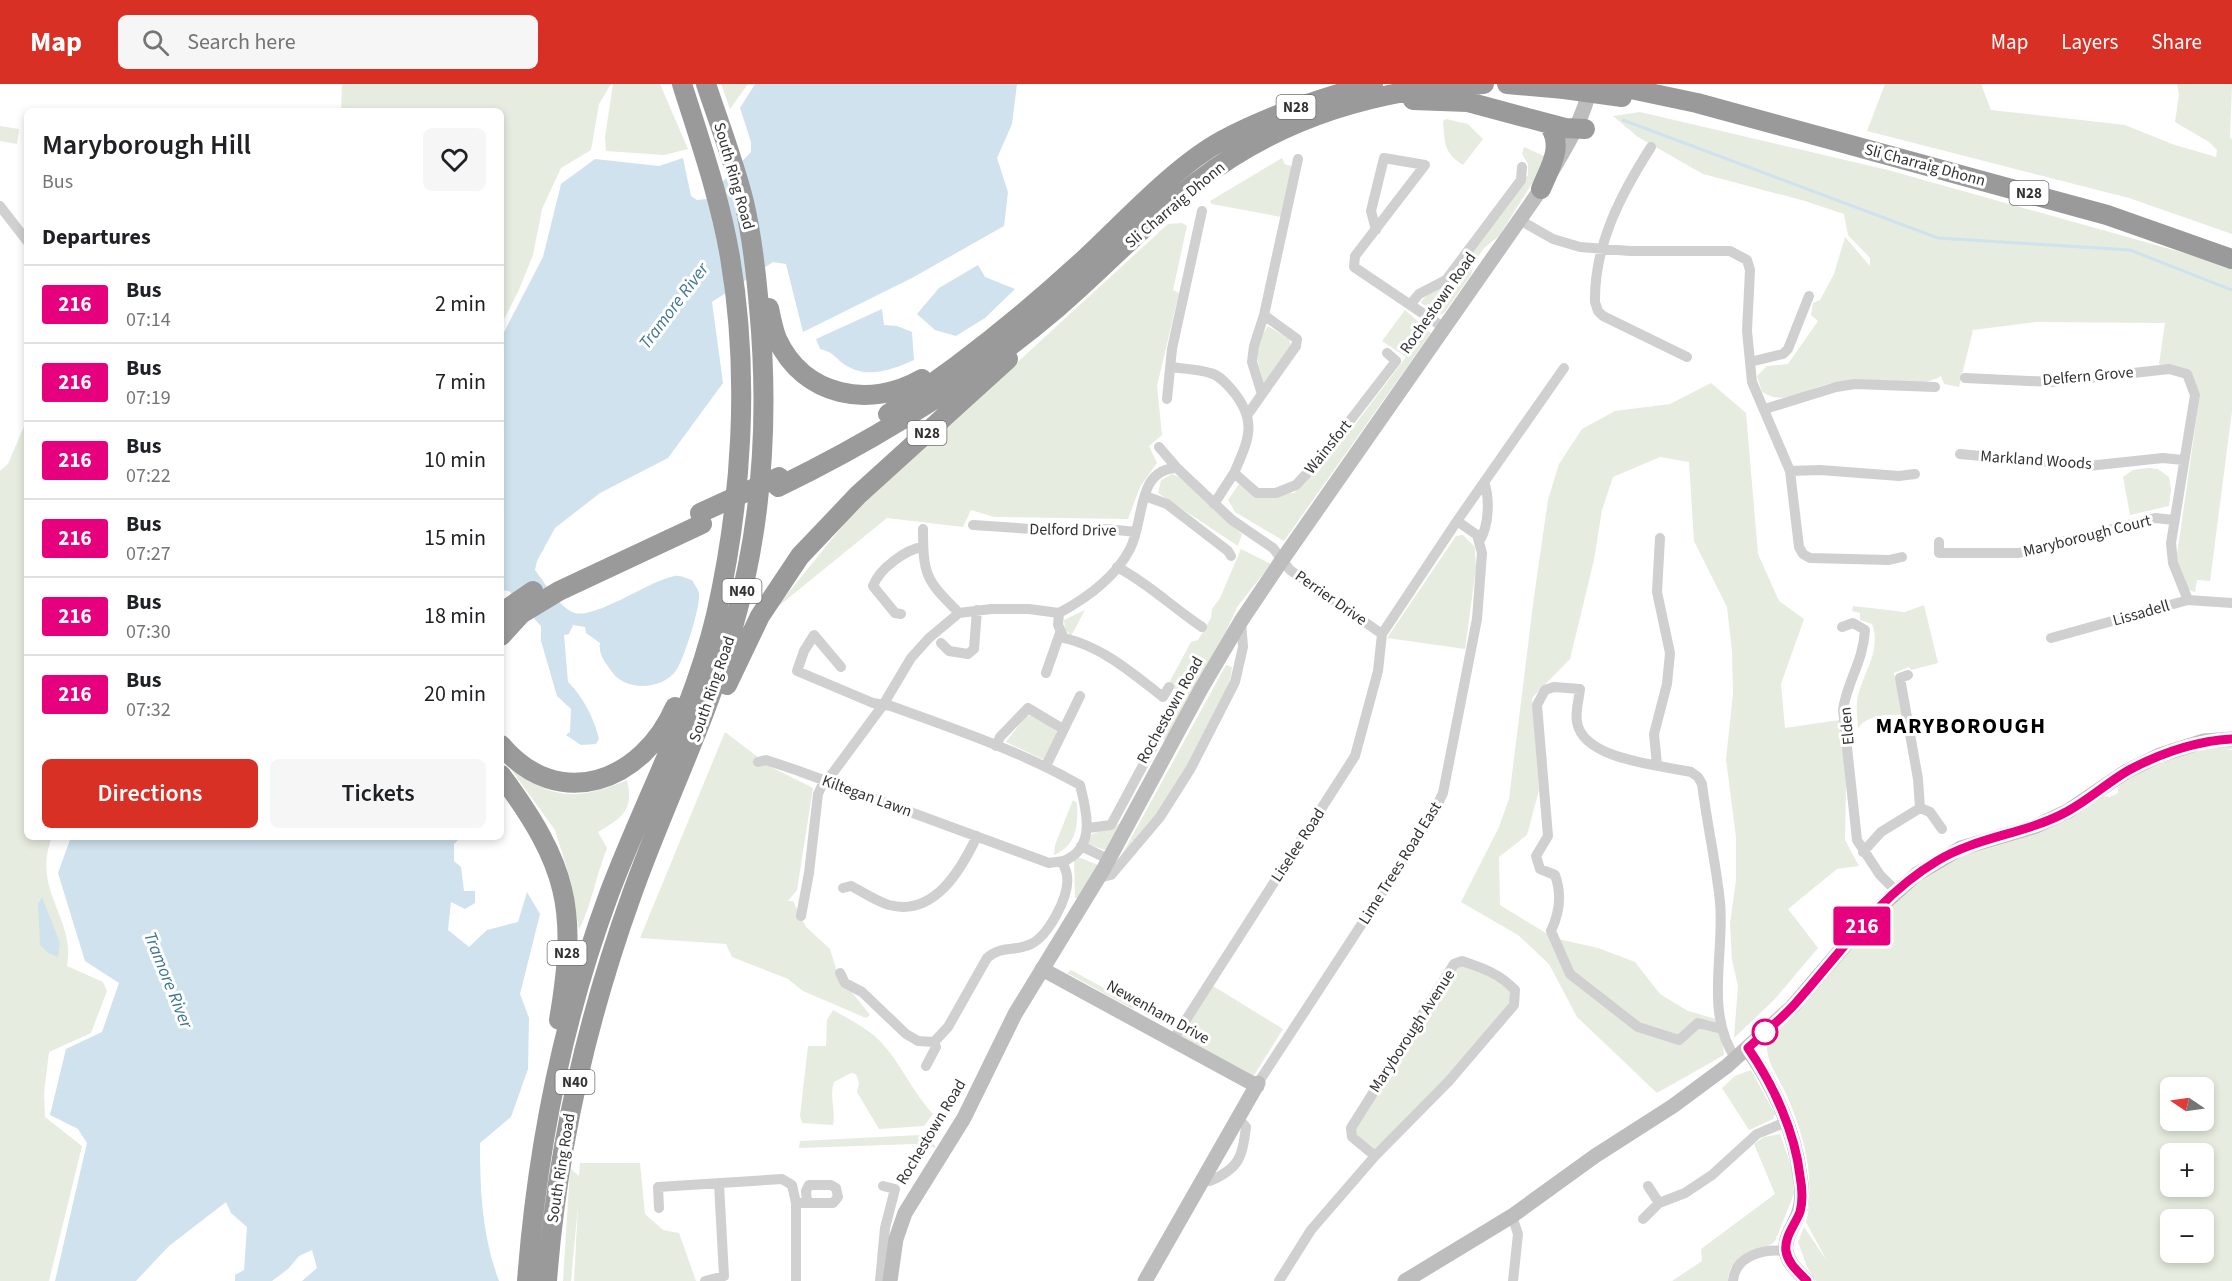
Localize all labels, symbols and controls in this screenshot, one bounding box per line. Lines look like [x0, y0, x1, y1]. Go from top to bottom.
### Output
search box [118, 15, 538, 69]
text: Map [30, 22, 82, 62]
icon: search [139, 26, 172, 59]
text: Search here [187, 26, 296, 58]
text: Map [1991, 27, 2028, 57]
text: Layers [2061, 27, 2118, 57]
text: Share [2151, 27, 2202, 57]
road number: N28 [1276, 95, 1316, 119]
street label: South Ring Road [708, 120, 760, 232]
text: Maryborough Hill [42, 125, 251, 165]
button: heart [423, 128, 486, 191]
street label: Sli Charraig Dhonn [1862, 138, 1988, 192]
street label: Sli Charraig Dhonn [1120, 157, 1230, 253]
text: Bus [42, 168, 73, 196]
road number: N28 [2010, 181, 2048, 205]
text: Departures [42, 221, 151, 253]
street label: Rochestown Road [1395, 248, 1481, 358]
water label: Tramore River [633, 257, 715, 354]
text: Bus [126, 274, 162, 306]
text: 2 min [435, 288, 486, 320]
text: 216 [58, 289, 92, 319]
text: 07:14 [126, 306, 171, 334]
text: Bus [126, 352, 162, 384]
street label: Delfern Grove [2042, 361, 2134, 391]
text: 7 min [435, 366, 486, 398]
text: 216 [58, 367, 92, 397]
text: 07:19 [126, 384, 171, 412]
street label: Wainsfort [1299, 415, 1357, 479]
road number: N28 [908, 421, 946, 445]
text: Bus [126, 430, 162, 462]
text: 10 min [424, 444, 486, 476]
text: 216 [58, 445, 92, 475]
street label: Markland Woods [1980, 445, 2093, 475]
text: 07:22 [126, 462, 171, 490]
text: Bus [126, 508, 162, 540]
street label: Maryborough Court [2021, 509, 2154, 563]
street label: Delford Drive [1029, 518, 1117, 542]
text: 15 min [424, 522, 486, 554]
text: 216 [58, 523, 92, 553]
text: 07:27 [126, 540, 171, 568]
street label: Perrier Drive [1291, 565, 1371, 631]
road number: N40 [722, 579, 762, 603]
text: Bus [126, 586, 162, 618]
street label: Lissadell [2110, 594, 2172, 632]
text: 18 min [424, 600, 486, 632]
text: 216 [58, 601, 92, 631]
text: 07:30 [126, 618, 171, 646]
street label: South Ring Road [684, 633, 740, 745]
street label: Rochestown Road [1131, 652, 1209, 768]
text: Bus [126, 664, 162, 696]
text: 20 min [424, 678, 486, 710]
text: 216 [58, 679, 92, 709]
text: 07:32 [126, 696, 171, 724]
street label: Elden [1834, 706, 1860, 746]
district label: MARYBOROUGH [1876, 710, 2046, 742]
button: Directions [42, 759, 258, 828]
button: Tickets [270, 759, 486, 828]
street label: Kiltegan Lawn [819, 770, 915, 822]
street label: Lime Trees Road East [1353, 797, 1447, 929]
street label: Liselee Road [1266, 804, 1330, 886]
line badge: 216 [1828, 906, 1896, 946]
text: 216 [1845, 911, 1879, 941]
water label: Tramore River [137, 928, 199, 1033]
road number: N28 [548, 941, 586, 965]
street label: Maryborough Avenue [1364, 965, 1460, 1097]
street label: Newenham Drive [1103, 975, 1213, 1049]
unlabelled marker [1752, 1019, 1778, 1045]
road number: N40 [556, 1070, 594, 1094]
street label: Rochestown Road [891, 1075, 971, 1189]
north arrow [2160, 1077, 2214, 1131]
map controls [2160, 1077, 2214, 1263]
street label: South Ring Road [541, 1112, 581, 1224]
button: + [2160, 1143, 2214, 1197]
button: − [2160, 1209, 2214, 1263]

